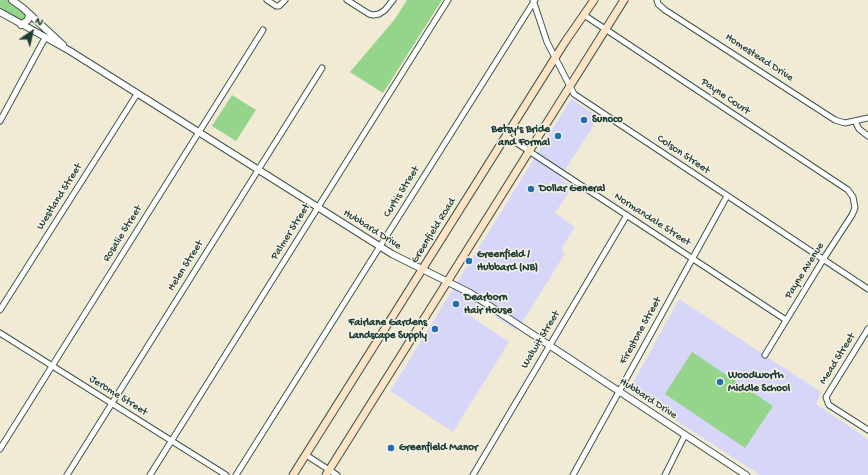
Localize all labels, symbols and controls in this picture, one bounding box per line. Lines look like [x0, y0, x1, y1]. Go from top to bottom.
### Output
north arrow [12, 12, 52, 52]
text: N [32, 15, 45, 29]
street label: Homestead Drive [722, 31, 796, 85]
street label: Payne Court [698, 76, 752, 118]
place label: Sunoco [592, 113, 623, 127]
marker: Sunoco [579, 115, 589, 125]
place label: Betsy's Bride and Formal [491, 123, 550, 149]
marker: Betsy's Bride and Formal [553, 131, 563, 141]
street label: Colson Street [654, 132, 712, 178]
street label: Westland Street [34, 161, 86, 233]
street label: Curtis Street [381, 164, 423, 220]
place label: Dollar General [539, 182, 605, 196]
marker: Dollar General [526, 184, 536, 194]
street label: Normandale Street [611, 190, 693, 250]
street label: Greenfield Road [409, 196, 459, 266]
street label: Palmer Street [268, 201, 314, 263]
street label: Rosalie Street [100, 203, 146, 265]
street label: Hubbard Drive [340, 207, 404, 253]
street label: Helen Street [165, 238, 207, 294]
street label: Payne Avenue [782, 240, 828, 302]
place label: Greenfield / Hubbard (NB) [477, 248, 538, 274]
marker: Greenfield / Hubbard (NB) [464, 256, 474, 266]
place label: Dearborn Hair House [464, 291, 512, 317]
street label: Firestone Street [617, 295, 665, 367]
marker: Dearborn Hair House [451, 299, 461, 309]
street label: Walwit Street [519, 309, 563, 371]
place label: Fairlane Gardens Landscape Supply [349, 316, 427, 342]
marker: Fairlane Gardens Landscape Supply [430, 324, 440, 334]
street label: Mead Street [817, 331, 859, 387]
place label: Woodworth Middle School [728, 369, 790, 395]
street label: Jerome Street [86, 373, 150, 419]
street label: Hubbard Drive [617, 375, 679, 423]
marker: Woodworth Middle School [715, 377, 725, 387]
place label: Greenfield Manor [399, 441, 478, 455]
marker: Greenfield Manor [386, 443, 396, 453]

